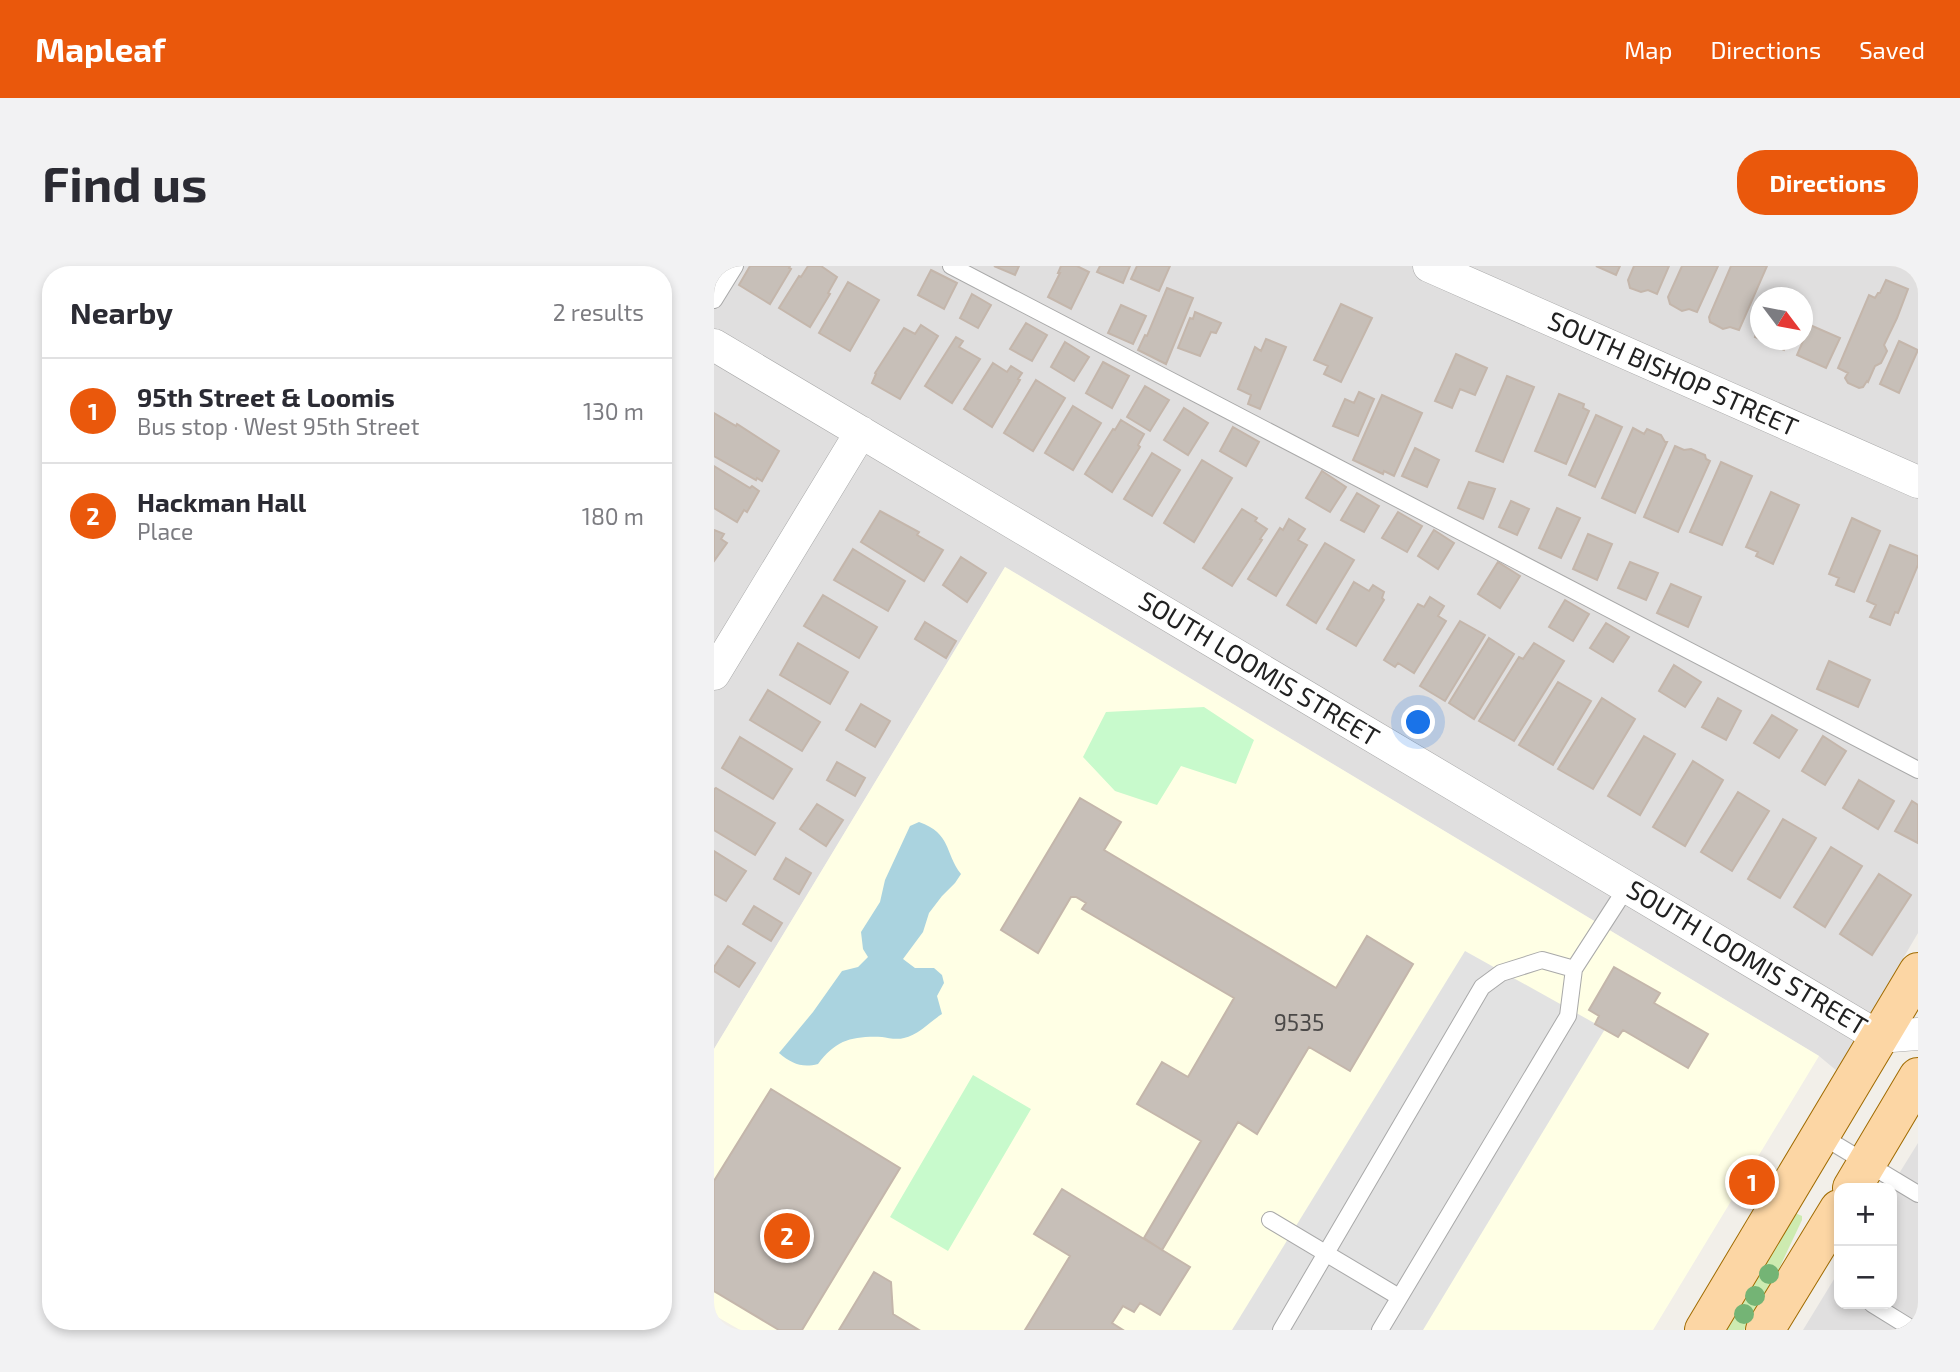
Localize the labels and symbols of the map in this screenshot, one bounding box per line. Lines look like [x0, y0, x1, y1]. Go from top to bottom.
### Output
north arrow [1750, 287, 1813, 350]
street label: SOUTH BISHOP STREET [1544, 303, 1803, 442]
street label: SOUTH LOOMIS STREET [1134, 584, 1386, 752]
your location [1401, 705, 1435, 739]
street label: SOUTH LOOMIS STREET [1622, 873, 1874, 1041]
house number: 9535 [1274, 1008, 1324, 1036]
pin: 1 [1729, 1156, 1775, 1208]
pin: 2 [764, 1210, 810, 1262]

